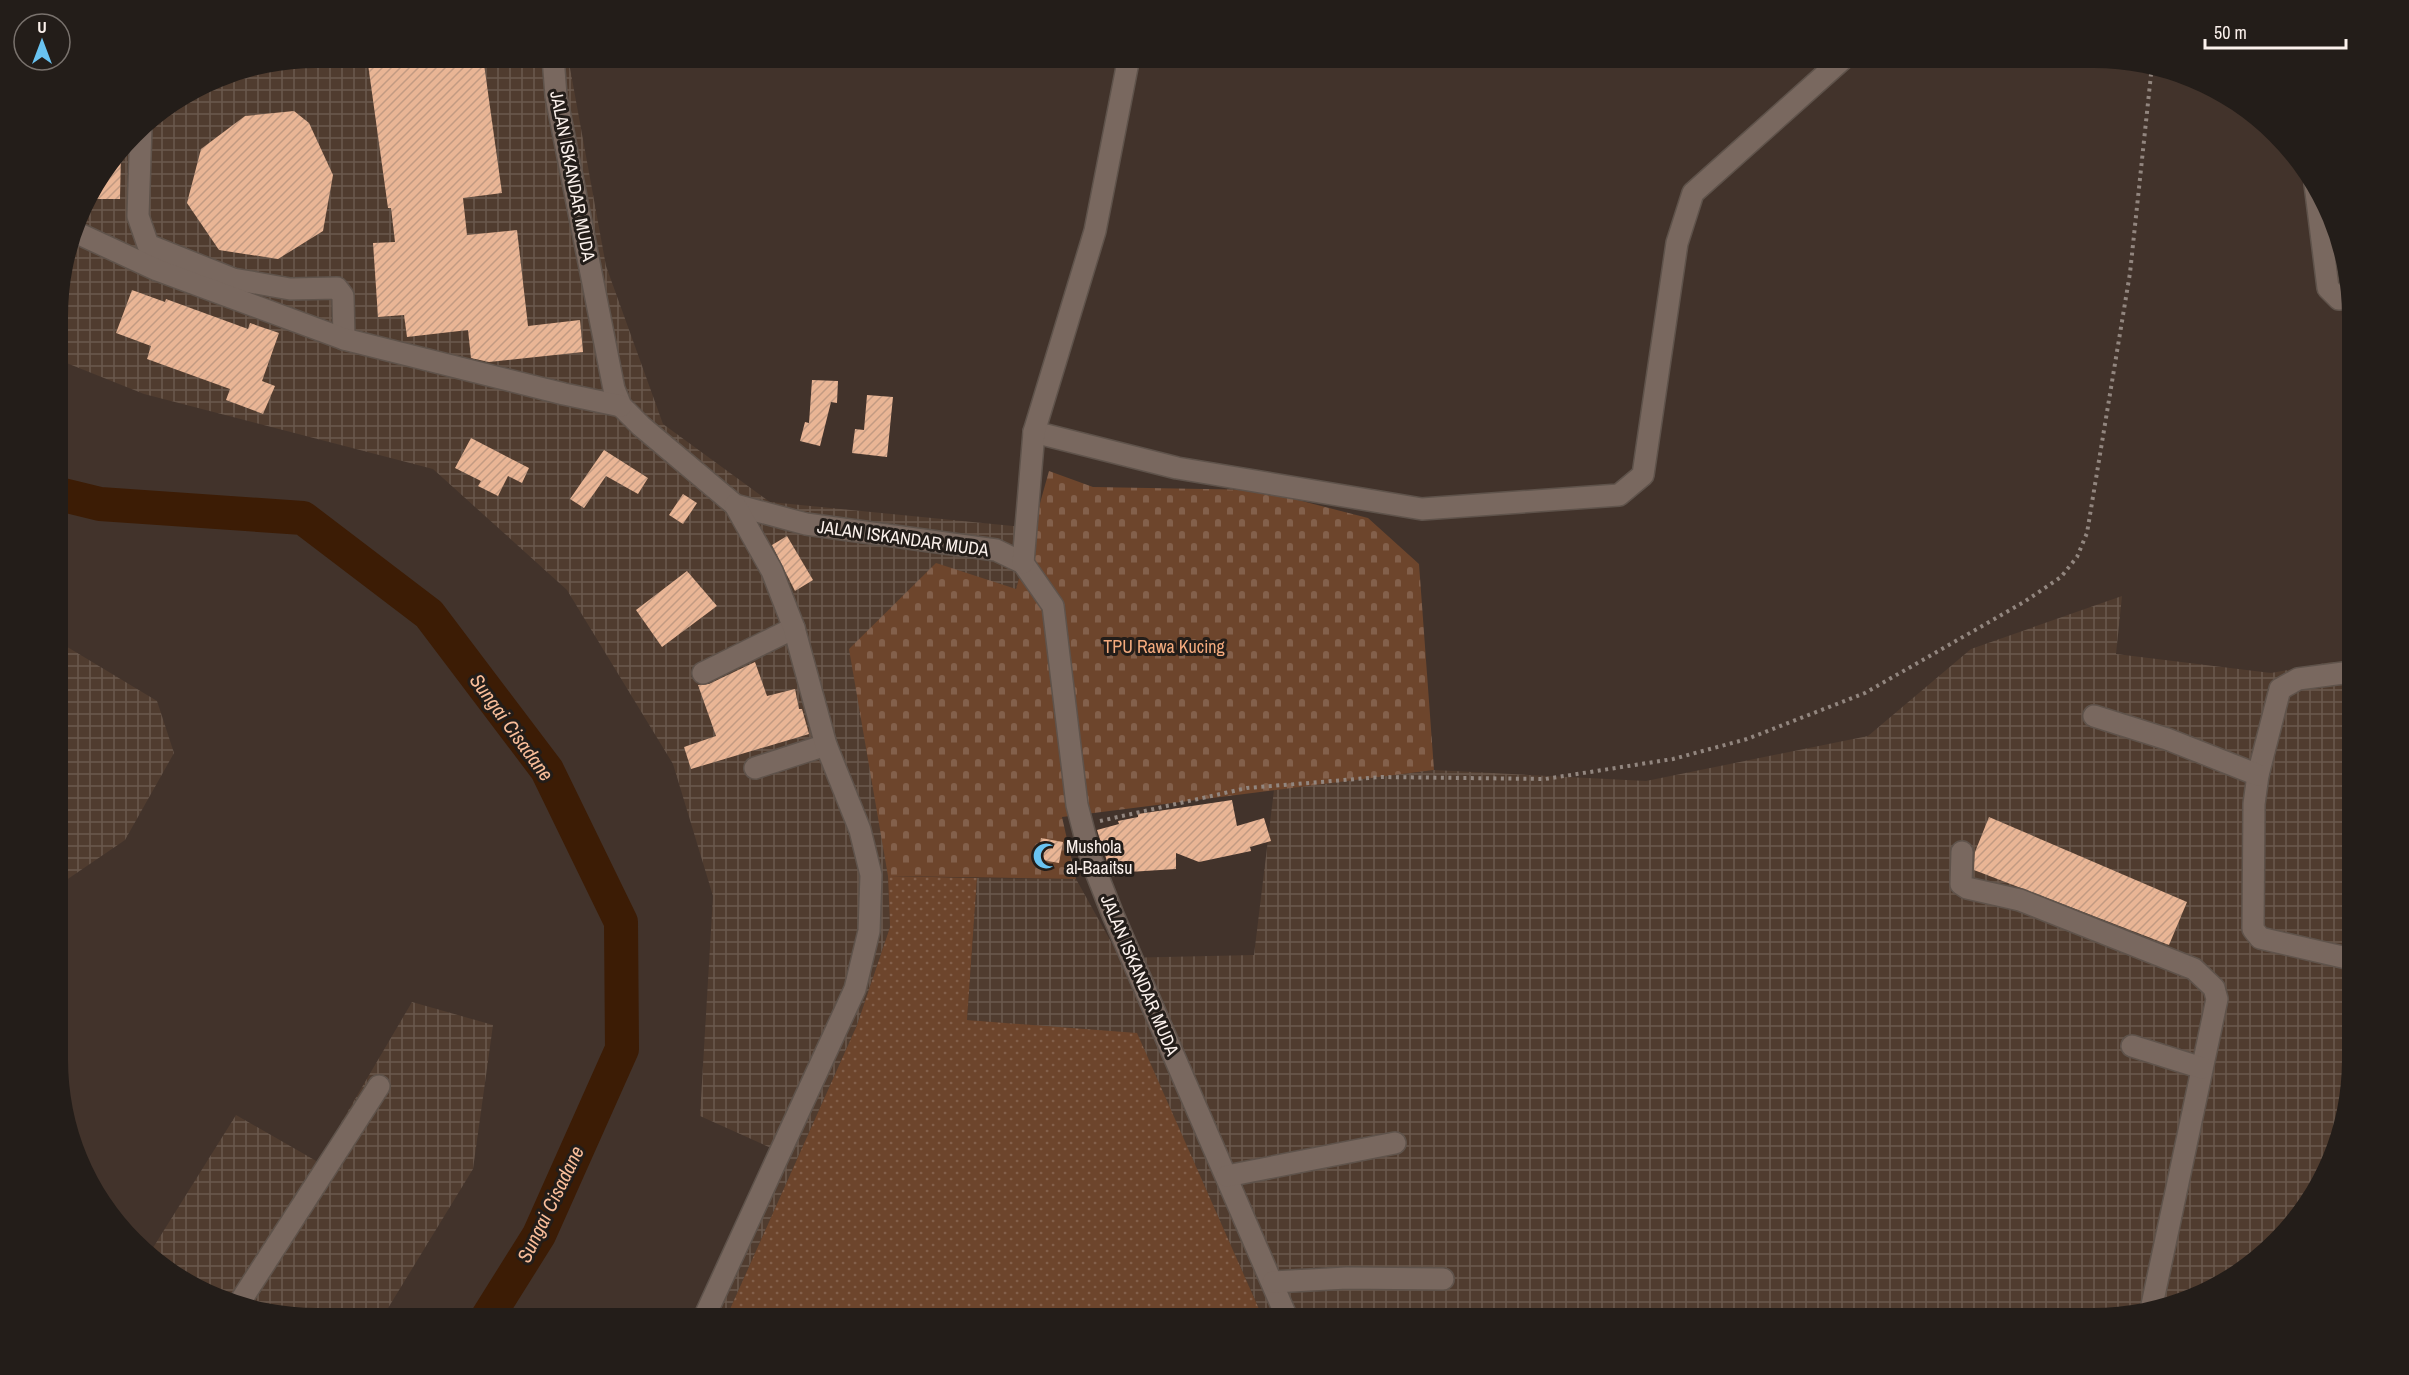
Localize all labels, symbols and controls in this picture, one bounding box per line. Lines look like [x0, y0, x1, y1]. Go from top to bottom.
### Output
north arrow [12, 12, 72, 72]
scale bar [2205, 12, 2346, 50]
text: U [37, 16, 47, 38]
text: 50 m [2214, 20, 2247, 45]
street label: JALAN ISKANDAR MUDA [544, 89, 602, 263]
street label: JALAN ISKANDAR MUDA [816, 514, 991, 562]
park label: TPU Rawa Kucing [1103, 634, 1225, 659]
water label: Sungai Cisadane [464, 668, 560, 786]
place label: Mushola al-Baaitsu [1066, 834, 1132, 880]
mosque icon: Mushola al-Baaitsu [1031, 841, 1061, 871]
street label: JALAN ISKANDAR MUDA [1095, 890, 1185, 1060]
water label: Sungai Cisadane [510, 1141, 590, 1267]

